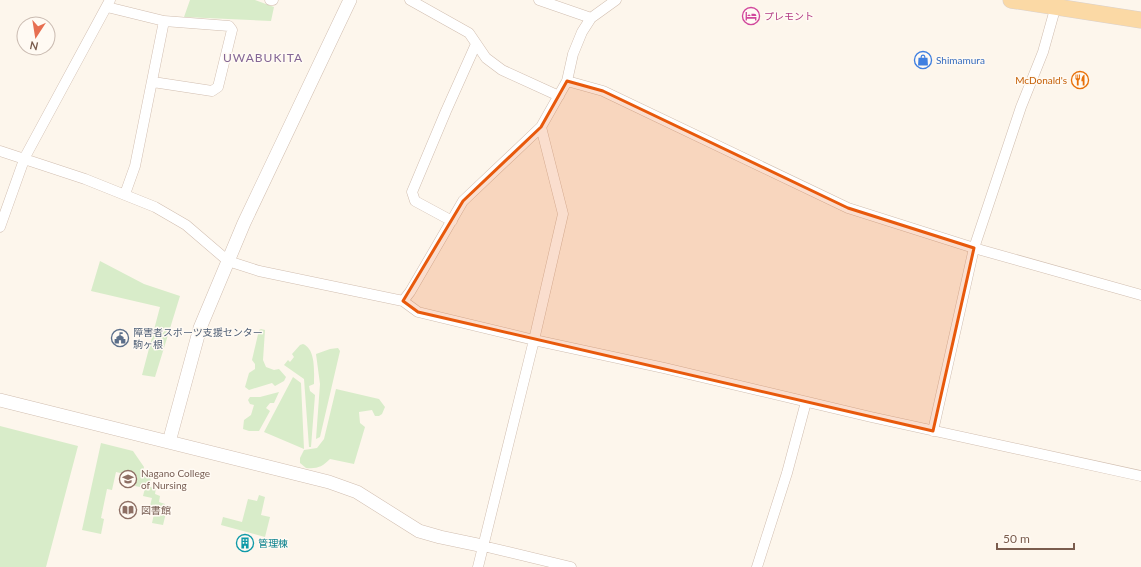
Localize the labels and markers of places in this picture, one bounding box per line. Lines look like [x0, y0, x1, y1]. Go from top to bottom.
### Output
hotel icon: プレモント [741, 6, 761, 26]
place label: プレモント [764, 10, 814, 22]
shop icon: Shimamura [913, 50, 933, 70]
place label: Shimamura [936, 54, 985, 66]
restaurant icon: McDonald's [1070, 70, 1090, 90]
place label: McDonald's [1015, 74, 1067, 86]
place label: 障害者スポーツ支援センター 駒ヶ根 [133, 326, 263, 350]
public building icon: 障害者スポーツ支援センター 駒ヶ根 [110, 328, 130, 348]
place label: Nagano College of Nursing [141, 467, 210, 491]
school or university icon: Nagano College of Nursing [118, 469, 138, 489]
library icon: 図書館 [118, 500, 138, 520]
place label: 図書館 [141, 504, 171, 516]
building icon: 管理棟 [235, 533, 255, 553]
place label: 管理棟 [258, 537, 288, 549]

